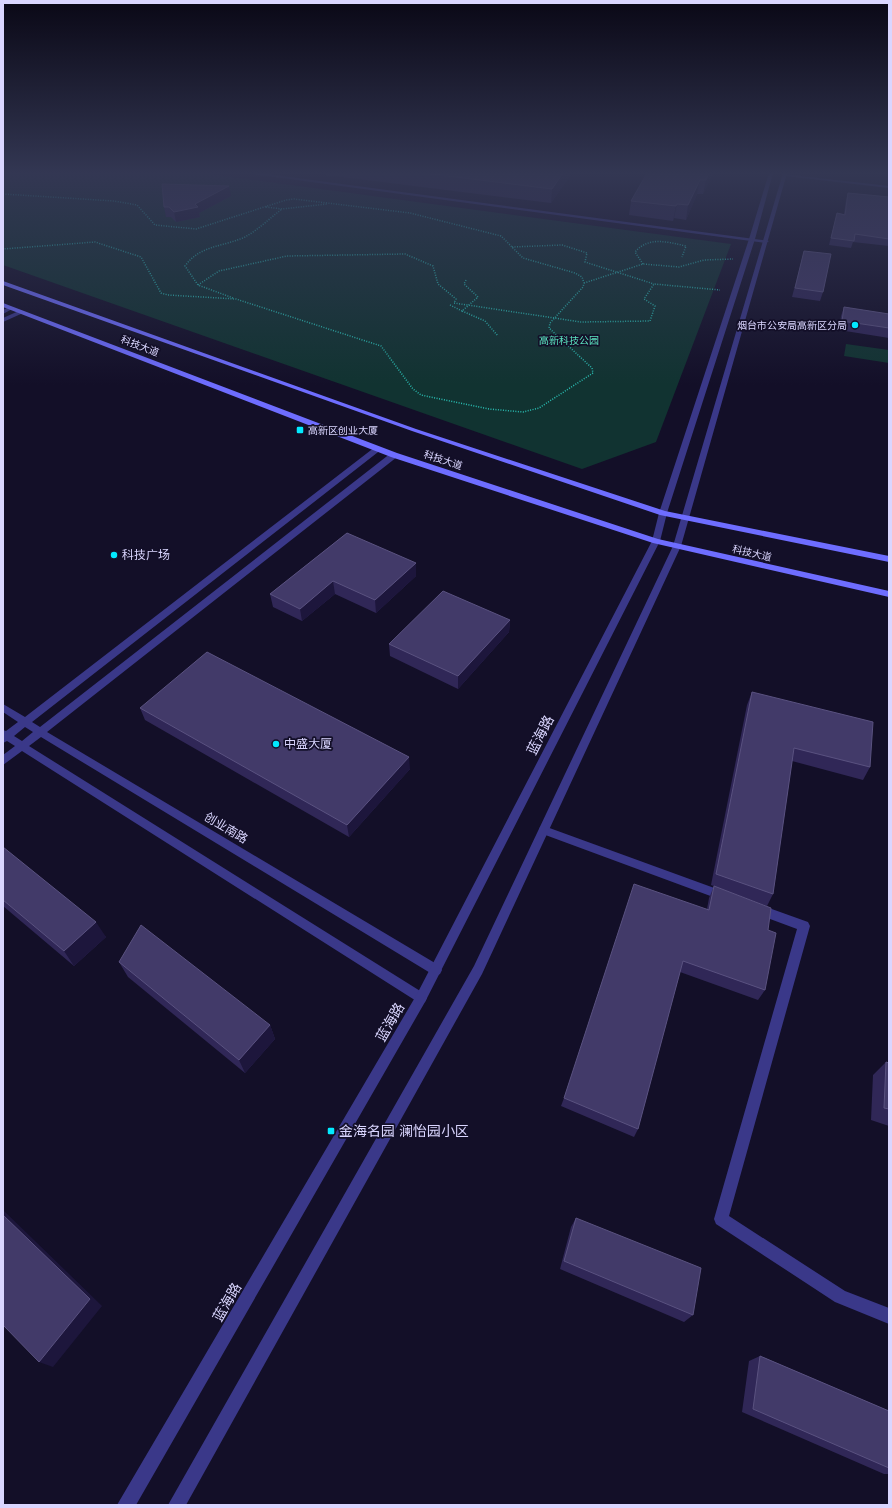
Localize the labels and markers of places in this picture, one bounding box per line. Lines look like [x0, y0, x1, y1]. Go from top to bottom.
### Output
place label: 烟台市公安局高新区分局 [737, 320, 847, 331]
marker: 烟台市公安局高新区分局 [850, 320, 860, 330]
marker: 高新区创业大厦 [295, 425, 305, 435]
place label: 高新区创业大厦 [308, 425, 378, 436]
place label: 科技广场 [122, 548, 170, 562]
marker: 科技广场 [109, 550, 119, 560]
place label: 中盛大厦 [284, 737, 332, 751]
marker: 中盛大厦 [271, 739, 281, 749]
place label: 金海名园 澜怡园小区 [339, 1123, 469, 1139]
marker: 金海名园 澜怡园小区 [326, 1126, 336, 1136]

